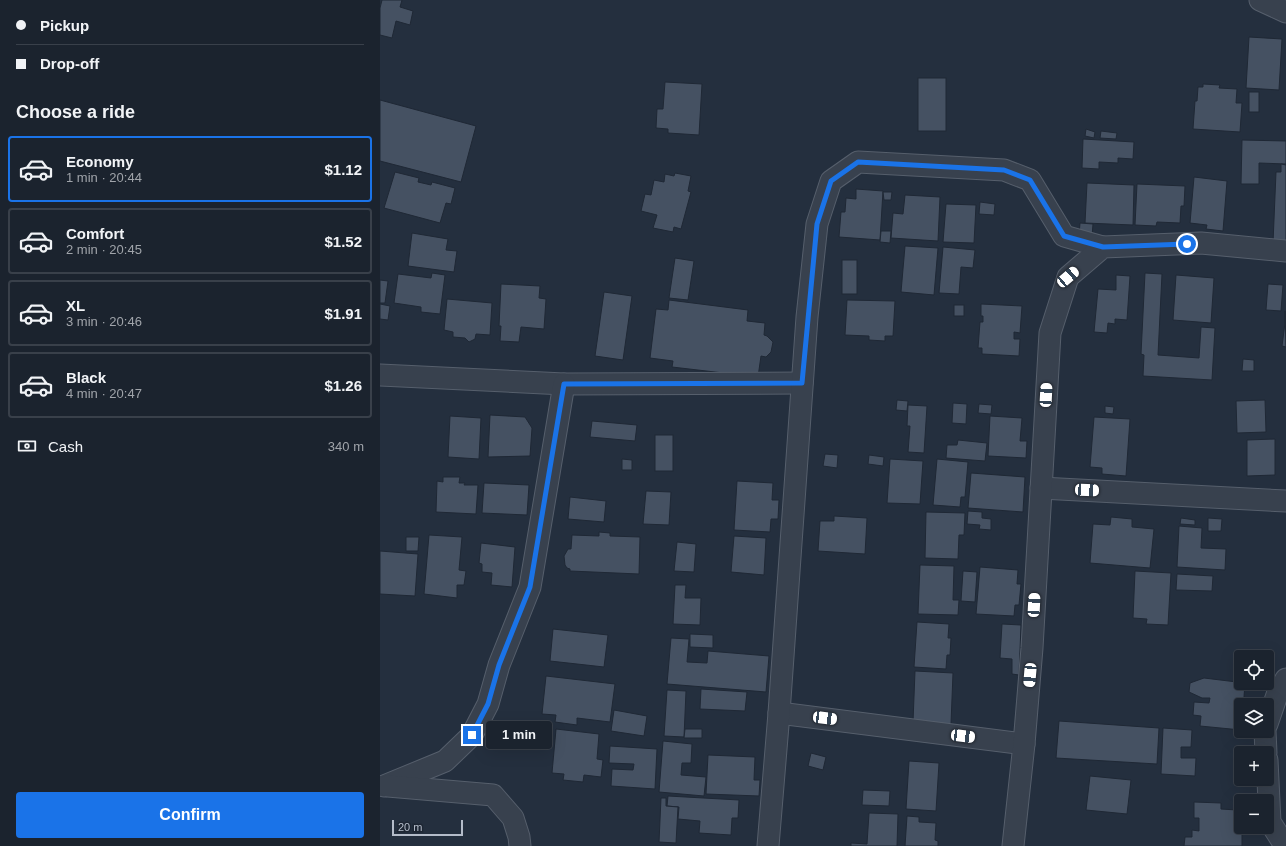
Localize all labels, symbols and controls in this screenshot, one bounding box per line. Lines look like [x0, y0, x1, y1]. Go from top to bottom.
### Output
text: Pickup [40, 17, 89, 34]
text: Drop-off [40, 55, 99, 72]
text: Choose a ride [16, 102, 135, 122]
icon: car [18, 151, 54, 187]
text: Economy [66, 153, 134, 170]
text: $1.12 [324, 161, 362, 178]
text: 1 min · 20:44 [66, 170, 142, 185]
icon: car [18, 223, 54, 259]
text: Comfort [66, 225, 124, 242]
text: $1.52 [324, 233, 362, 250]
route start [1178, 235, 1196, 253]
text: 2 min · 20:45 [66, 242, 142, 257]
car [1055, 265, 1081, 289]
icon: car [18, 295, 54, 331]
text: XL [66, 297, 85, 314]
text: $1.91 [324, 305, 362, 322]
text: 3 min · 20:46 [66, 314, 142, 329]
icon: car [18, 367, 54, 403]
text: Black [66, 369, 106, 386]
text: $1.26 [324, 377, 362, 394]
car [1039, 383, 1053, 407]
text: 4 min · 20:47 [66, 386, 142, 401]
icon: cash [16, 435, 38, 457]
text: Cash [48, 438, 83, 455]
text: 340 m [328, 439, 364, 454]
car [1075, 483, 1099, 497]
car [1027, 593, 1041, 617]
map controls [1234, 650, 1274, 834]
button: locate [1234, 650, 1274, 690]
car [1023, 663, 1037, 687]
button: layers [1234, 698, 1274, 738]
car [812, 711, 838, 725]
callout: 1 min [486, 721, 552, 749]
route end [463, 726, 481, 744]
text: 1 min [502, 727, 536, 742]
car [950, 729, 976, 743]
button: + [1234, 746, 1274, 786]
button: Confirm [16, 792, 364, 838]
button: − [1234, 794, 1274, 834]
scale bar [392, 818, 463, 837]
text: 20 m [398, 821, 422, 833]

